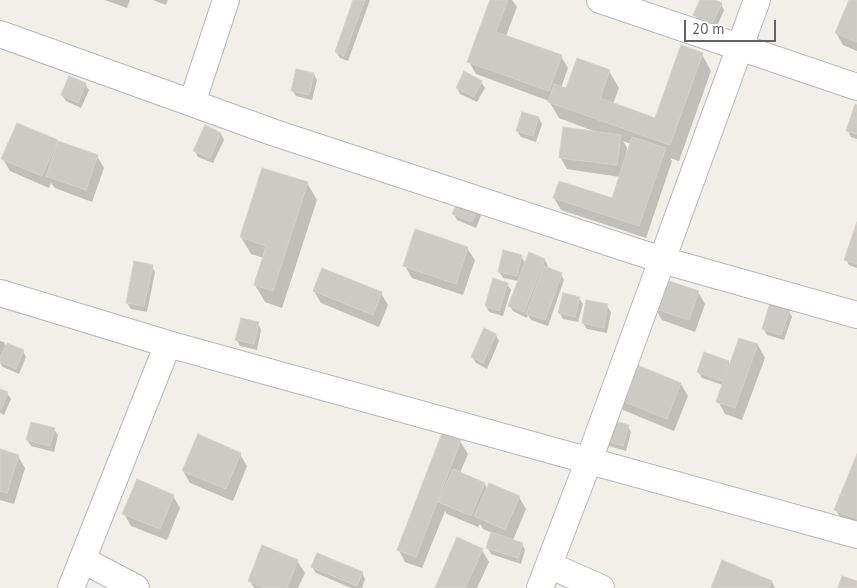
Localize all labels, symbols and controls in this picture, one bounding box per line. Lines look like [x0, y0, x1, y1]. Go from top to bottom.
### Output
scale bar [687, 10, 780, 42]
text: 20 m [692, 19, 725, 38]

